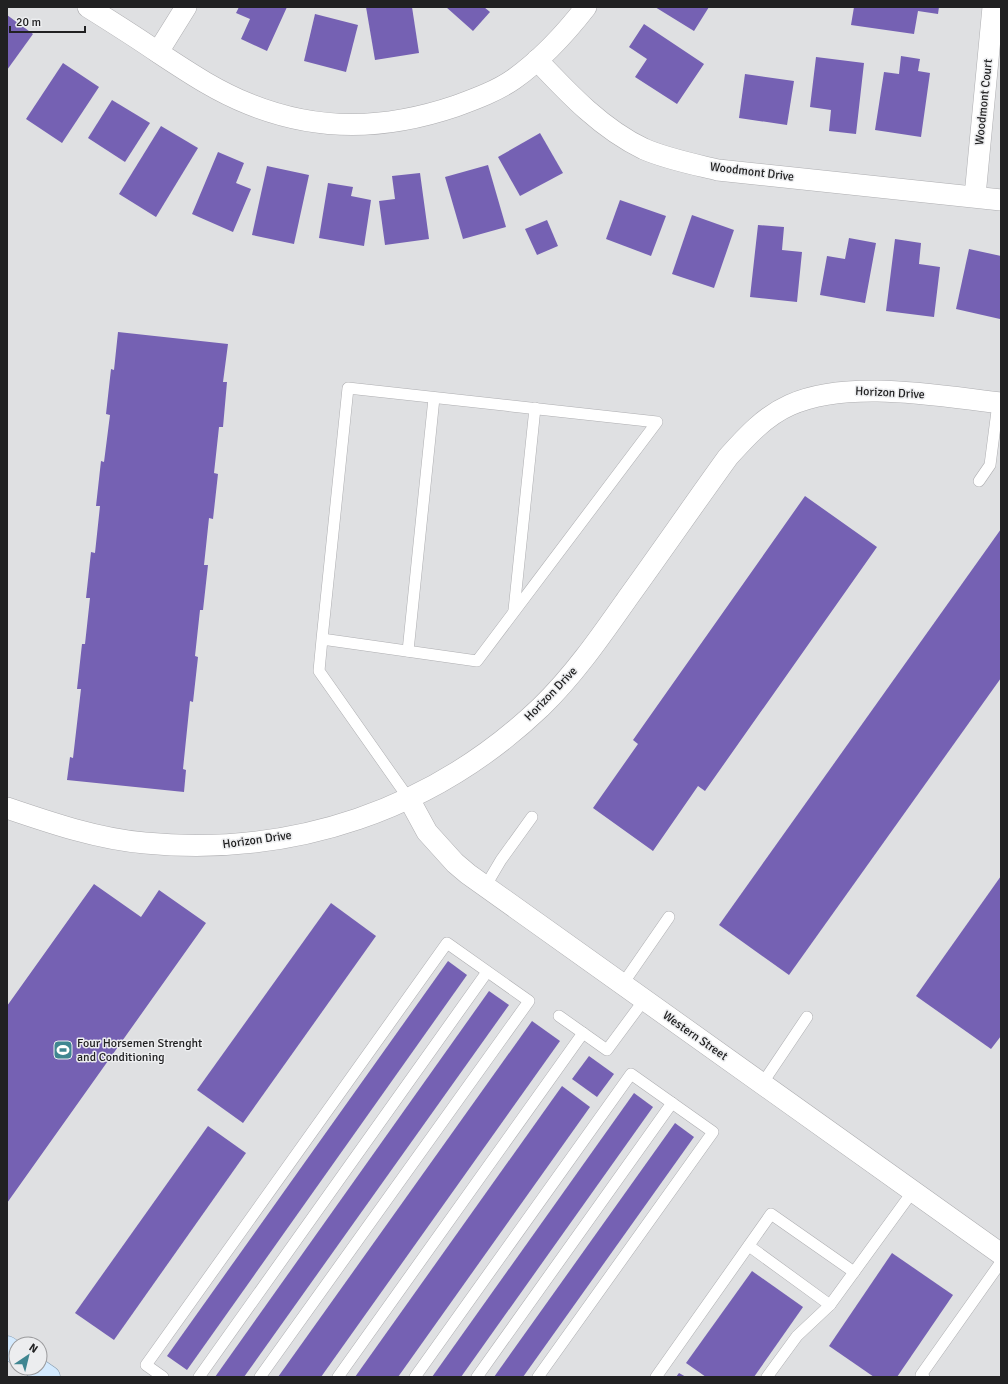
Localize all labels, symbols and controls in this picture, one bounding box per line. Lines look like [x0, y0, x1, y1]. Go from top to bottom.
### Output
scale bar [10, 8, 85, 34]
text: 20 m [16, 15, 41, 30]
street label: Woodmont Court [972, 58, 996, 146]
street label: Woodmont Drive [709, 159, 795, 185]
street label: Horizon Drive [855, 384, 925, 402]
street label: Horizon Drive [521, 664, 581, 724]
street label: Horizon Drive [221, 828, 293, 852]
street label: Western Street [660, 1008, 730, 1064]
place label: Four Horsemen Strenght and Conditioning [77, 1036, 202, 1065]
sports icon: Four Horsemen Strenght and Conditioning [52, 1039, 74, 1061]
north arrow [8, 1336, 48, 1376]
text: N [27, 1341, 40, 1356]

